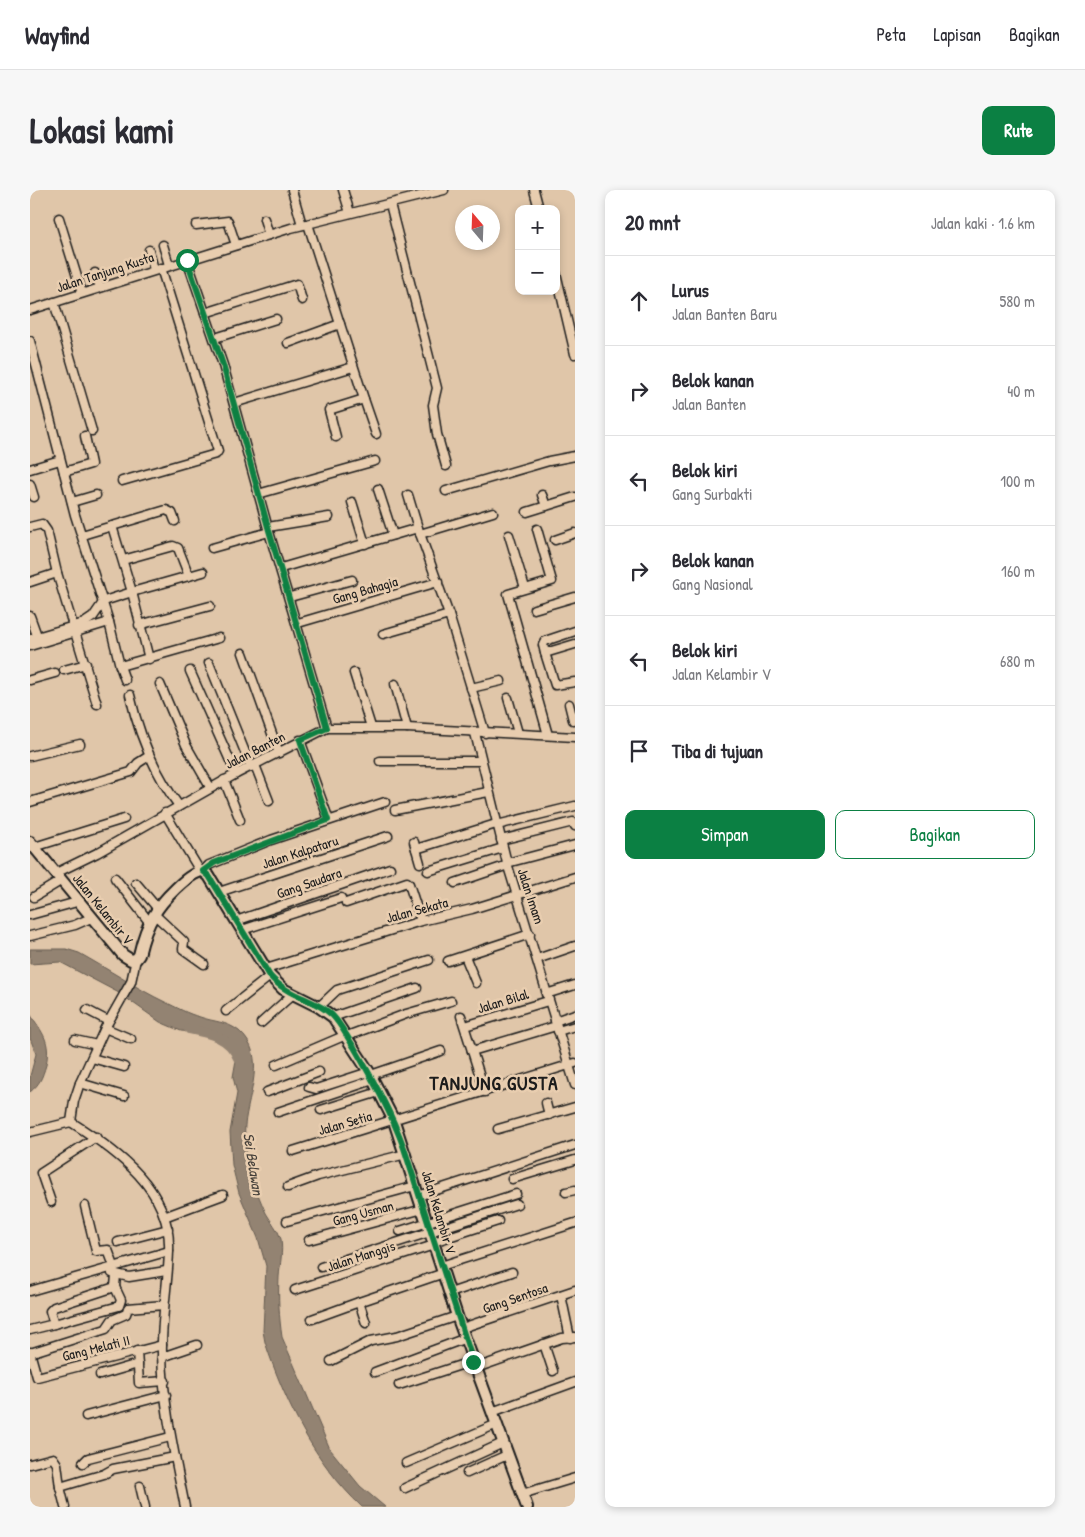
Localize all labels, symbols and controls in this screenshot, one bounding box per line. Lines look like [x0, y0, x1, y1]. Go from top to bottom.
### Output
text: Wayfind [25, 19, 89, 51]
text: Peta [876, 22, 905, 47]
text: Lapisan [933, 22, 981, 47]
text: Bagikan [1009, 22, 1060, 47]
button: Rute [982, 106, 1055, 155]
text: Lokasi kami [30, 107, 175, 154]
north arrow [455, 205, 500, 250]
map controls [515, 205, 560, 295]
button: + [515, 205, 560, 250]
text: 20 mnt [625, 208, 680, 237]
text: Jalan kaki · 1.6 km [931, 212, 1035, 234]
street label: Jalan Tanjung Kusta [54, 247, 157, 297]
route start [176, 249, 199, 272]
button: − [515, 250, 560, 295]
text: Lurus [672, 277, 709, 303]
icon: ahead [625, 287, 653, 315]
text: 580 m [1000, 290, 1035, 312]
text: Jalan Banten Baru [672, 303, 777, 325]
text: Belok kanan [672, 367, 754, 393]
icon: right [625, 377, 653, 405]
text: 40 m [1007, 380, 1035, 402]
text: Jalan Banten [672, 393, 746, 415]
text: Belok kiri [672, 457, 738, 483]
icon: left [625, 467, 653, 495]
text: 100 m [1000, 470, 1035, 492]
text: Gang Surbakti [672, 483, 752, 505]
text: Belok kanan [672, 547, 754, 573]
icon: right [625, 557, 653, 585]
text: 160 m [1001, 560, 1035, 582]
street label: Gang Bahagia [330, 571, 400, 609]
text: Gang Nasional [672, 573, 753, 595]
text: Belok kiri [672, 637, 738, 663]
icon: left [625, 647, 653, 675]
text: 680 m [1000, 650, 1035, 672]
text: Jalan Kelambir V [672, 663, 771, 685]
street label: Jalan Banten [221, 726, 288, 773]
icon: arrive [625, 737, 653, 765]
text: Tiba di tujuan [672, 738, 763, 764]
button: Simpan [625, 810, 825, 859]
button: Bagikan [835, 810, 1035, 859]
street label: Jalan Kalpataru [259, 830, 341, 874]
street label: Gang Saudara [274, 862, 345, 903]
street label: Jalan Imam [514, 866, 549, 926]
street label: Jalan Kelambir V [69, 869, 138, 948]
street label: Jalan Sekata [384, 892, 450, 927]
street label: Jalan Bilal [475, 984, 531, 1017]
district label: TANJUNG GUSTA [429, 1070, 558, 1096]
street label: Jalan Setia [316, 1106, 374, 1139]
water label: Sei Belawan [238, 1131, 269, 1198]
street label: Jalan Kelambir V [418, 1168, 461, 1256]
street label: Gang Usman [330, 1195, 396, 1231]
street label: Jalan Manggis [324, 1236, 398, 1276]
street label: Gang Sentosa [480, 1277, 551, 1318]
street label: Gang Melati II [60, 1330, 132, 1366]
route end [462, 1351, 485, 1374]

